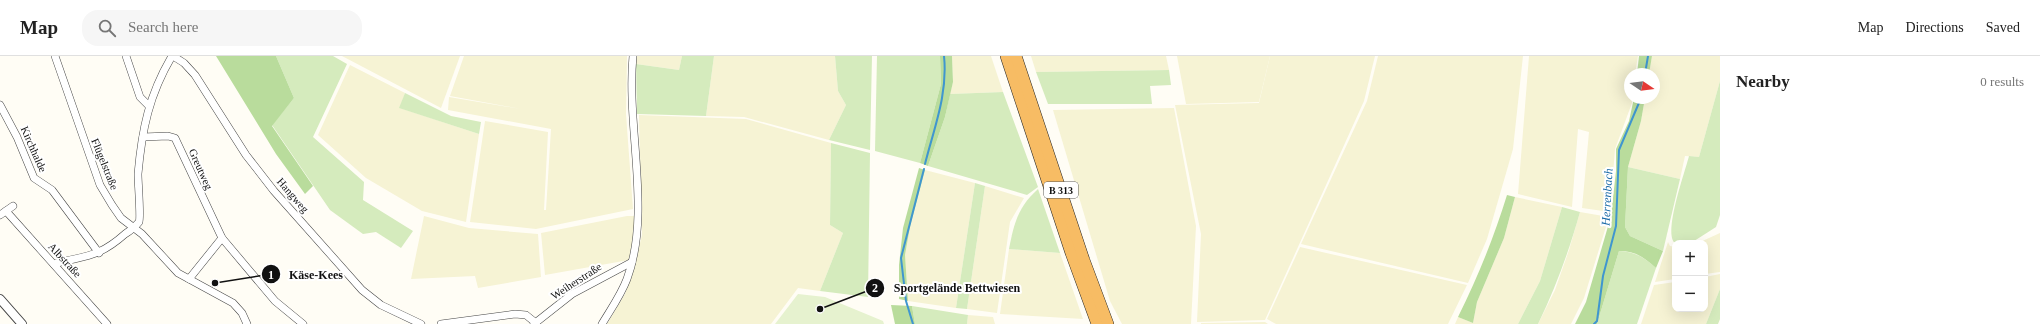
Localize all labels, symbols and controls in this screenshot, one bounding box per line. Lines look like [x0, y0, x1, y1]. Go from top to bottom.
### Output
search box [82, 10, 362, 46]
text: Map [20, 17, 58, 38]
icon: search [96, 17, 118, 39]
text: Search here [128, 19, 198, 35]
text: Map [1858, 20, 1883, 35]
text: Directions [1905, 20, 1964, 35]
text: Saved [1986, 20, 2020, 35]
north arrow [1624, 68, 1660, 104]
text: Nearby [1736, 72, 1790, 91]
text: 0 results [1980, 74, 2024, 89]
street label: Kirchhalde [19, 124, 49, 174]
street label: Flügelstraße [89, 137, 121, 192]
street label: Greutweg [187, 147, 216, 192]
water label: Herrenbach [1598, 168, 1615, 227]
street label: Hangweg [275, 175, 312, 215]
road number: B 313 [1044, 182, 1078, 198]
street label: Albstraße [46, 240, 84, 280]
map controls [1672, 240, 1708, 312]
button: + [1672, 240, 1708, 276]
street label: Weiherstraße [549, 260, 604, 302]
callout: Käse-Kees [261, 262, 351, 286]
text: 1 [268, 268, 274, 282]
text: Käse-Kees [289, 268, 343, 282]
callout: Sportgelände Bettwiesen [865, 276, 1028, 300]
button: − [1672, 276, 1708, 312]
text: 2 [872, 281, 878, 295]
text: Sportgelände Bettwiesen [894, 281, 1020, 295]

